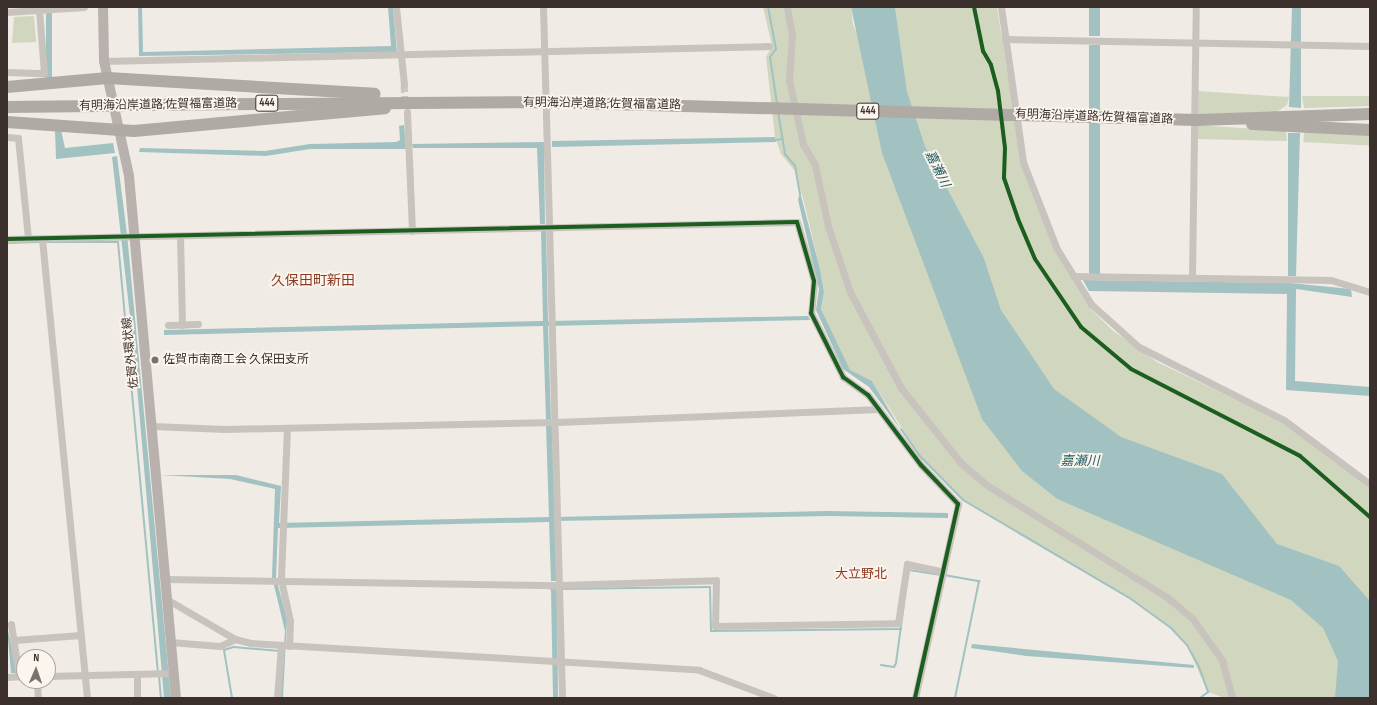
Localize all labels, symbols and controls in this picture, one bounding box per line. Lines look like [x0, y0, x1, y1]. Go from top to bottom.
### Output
road number: 444 [255, 94, 279, 112]
street label: 有明海沿岸道路;佐賀福富道路 [523, 95, 681, 113]
street label: 有明海沿岸道路;佐賀福富道路 [79, 96, 237, 114]
road number: 444 [856, 102, 880, 120]
street label: 有明海沿岸道路;佐賀福富道路 [1015, 107, 1173, 127]
water label: 嘉瀬川 [921, 148, 953, 190]
district label: 久保田町新田 [271, 273, 355, 289]
street label: 佐賀外環状線 [120, 316, 142, 390]
place label: 佐賀市南商工会 久保田支所 [163, 353, 309, 367]
marker: 佐賀市南商工会 久保田支所 [150, 355, 160, 365]
water label: 嘉瀬川 [1061, 453, 1099, 469]
district label: 大立野北 [835, 566, 887, 582]
north arrow [16, 649, 56, 689]
text: N [33, 651, 40, 664]

